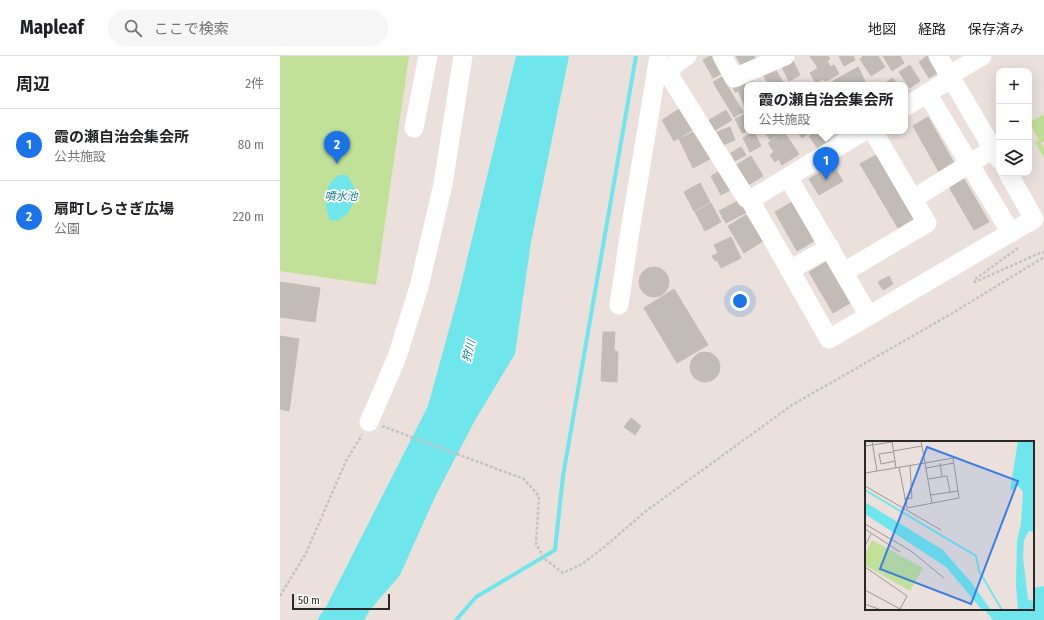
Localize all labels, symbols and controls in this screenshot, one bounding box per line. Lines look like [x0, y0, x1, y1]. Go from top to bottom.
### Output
search box [108, 10, 388, 46]
text: Mapleaf [20, 16, 84, 39]
icon: search [122, 17, 144, 39]
text: ここで検索 [154, 20, 229, 38]
text: 地図 [868, 21, 896, 38]
text: 経路 [918, 21, 946, 38]
text: 保存済み [968, 21, 1024, 38]
map controls [996, 68, 1032, 176]
button: + [996, 68, 1032, 104]
text: 周辺 [16, 74, 50, 95]
text: 2件 [245, 76, 264, 91]
popup [744, 82, 908, 134]
text: 霞の瀬自治会集会所 [758, 91, 894, 109]
button: − [996, 104, 1032, 140]
text: 公共施設 [758, 112, 811, 127]
text: 霞の瀬自治会集会所 [54, 128, 189, 146]
pin: 2 [324, 131, 350, 164]
text: 1 [26, 137, 32, 152]
text: 80 m [238, 137, 264, 152]
button: layers [996, 140, 1032, 176]
pin: 1 [813, 147, 839, 180]
text: 公共施設 [54, 149, 106, 164]
water label: 噴水池 [325, 190, 358, 203]
text: 扇町しらさぎ広場 [54, 200, 174, 218]
text: 2 [26, 209, 32, 224]
text: 220 m [233, 209, 264, 224]
text: 公園 [54, 221, 80, 236]
your location [730, 291, 750, 311]
water label: 狩川 [460, 338, 478, 363]
inset map [865, 441, 1034, 610]
scale bar [292, 592, 390, 611]
text: 50 m [298, 594, 320, 607]

